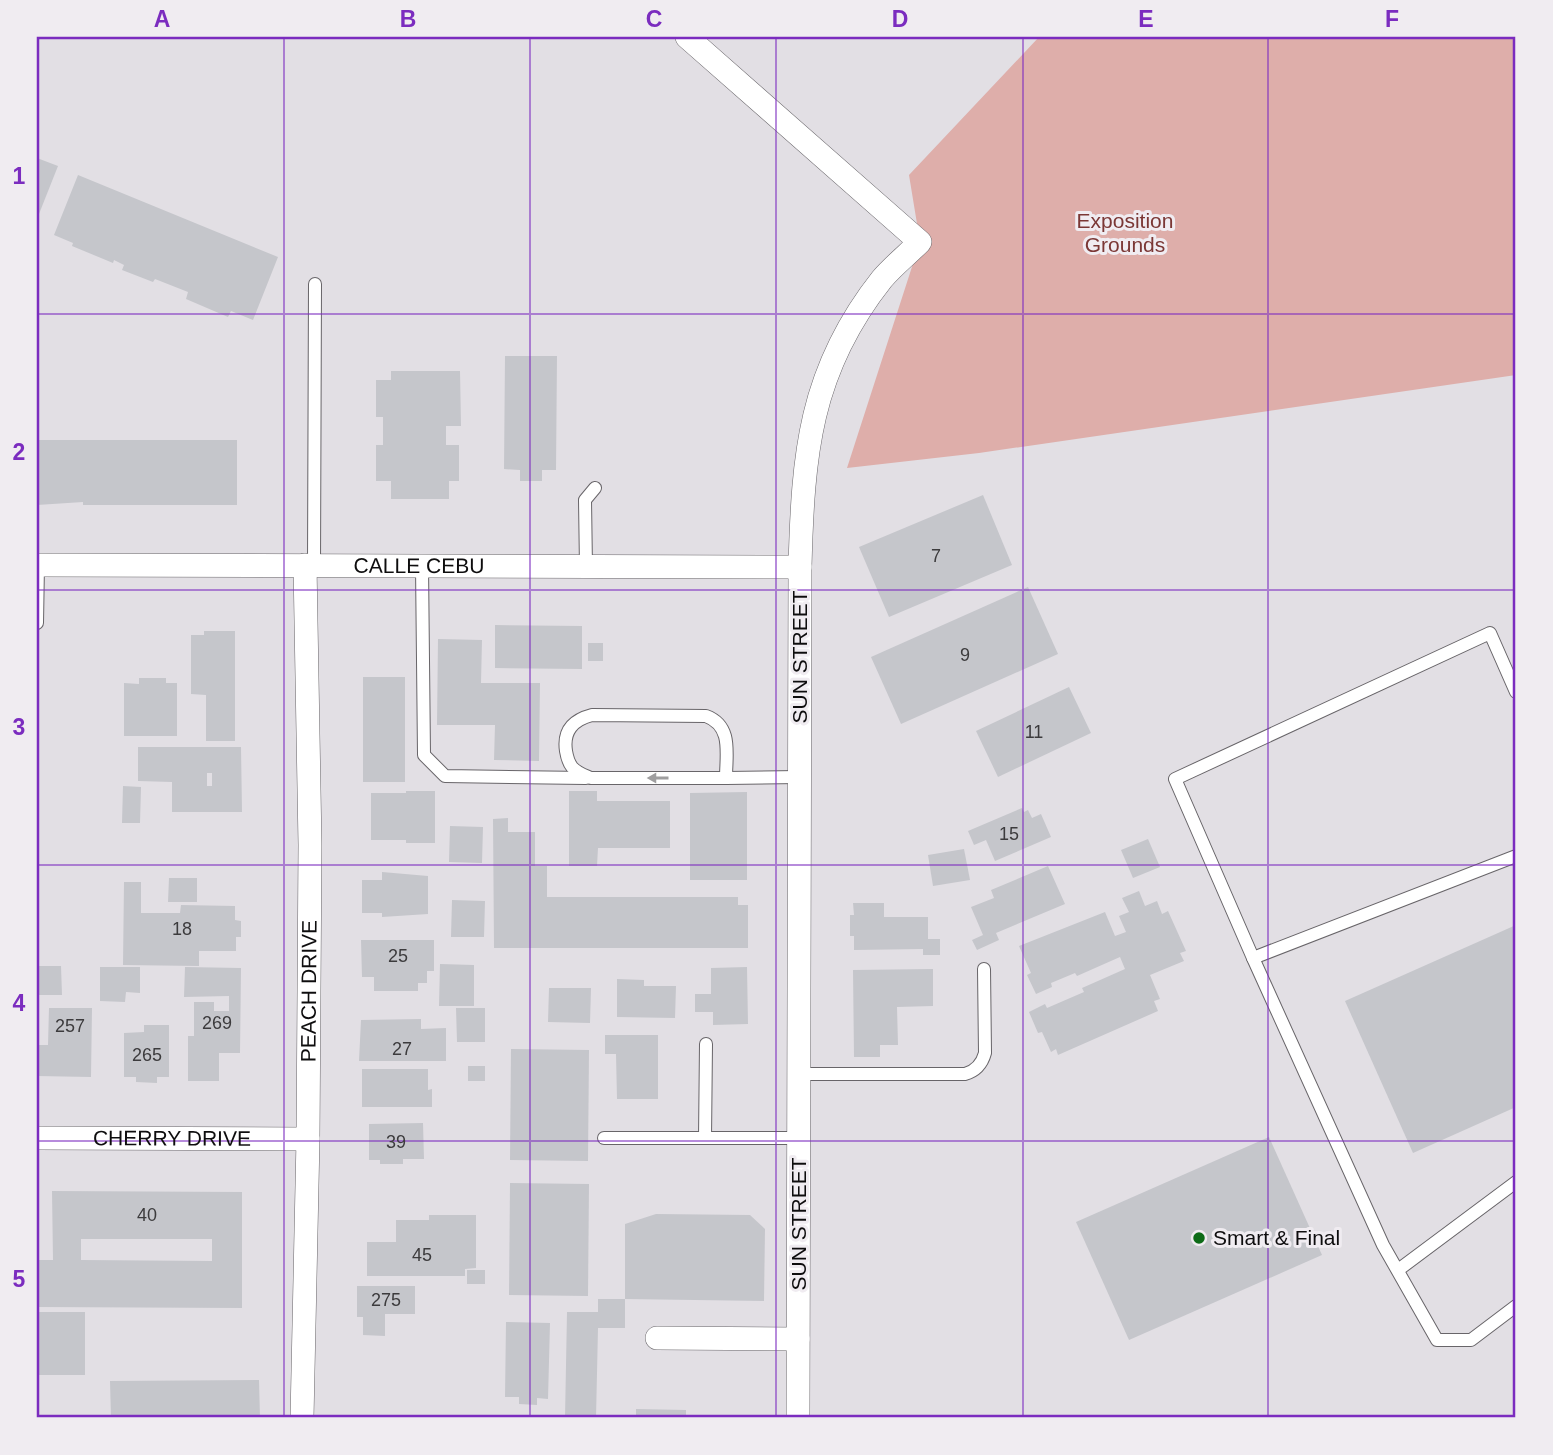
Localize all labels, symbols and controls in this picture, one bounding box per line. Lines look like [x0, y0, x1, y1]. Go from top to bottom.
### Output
text: A [154, 6, 170, 32]
text: B [400, 6, 416, 32]
text: C [646, 6, 662, 32]
text: D [892, 6, 908, 32]
text: E [1138, 6, 1154, 32]
text: F [1385, 6, 1399, 32]
text: 1 [13, 163, 26, 189]
park label: Exposition Grounds [1077, 209, 1173, 256]
text: 2 [13, 439, 25, 465]
house number: 7 [931, 546, 941, 566]
street label: CALLE CEBU [354, 554, 484, 577]
street label: SUN STREET [788, 590, 811, 724]
house number: 9 [960, 645, 970, 665]
text: 3 [13, 714, 25, 740]
house number: 11 [1025, 722, 1043, 742]
one-way arrow [647, 772, 669, 784]
house number: 15 [999, 824, 1019, 844]
house number: 18 [172, 919, 192, 939]
street label: PEACH DRIVE [297, 920, 320, 1062]
house number: 25 [388, 946, 408, 966]
text: 4 [13, 990, 26, 1016]
house number: 269 [202, 1013, 232, 1033]
house number: 257 [55, 1016, 85, 1036]
house number: 27 [392, 1039, 412, 1059]
house number: 265 [132, 1045, 162, 1065]
street label: CHERRY DRIVE [93, 1126, 251, 1150]
house number: 39 [386, 1132, 406, 1152]
street label: SUN STREET [787, 1157, 810, 1291]
house number: 40 [137, 1205, 157, 1225]
place label: Smart & Final [1213, 1226, 1340, 1249]
marker: Smart & Final [1191, 1230, 1207, 1246]
house number: 45 [412, 1245, 432, 1265]
text: 5 [13, 1266, 26, 1292]
house number: 275 [371, 1290, 401, 1310]

